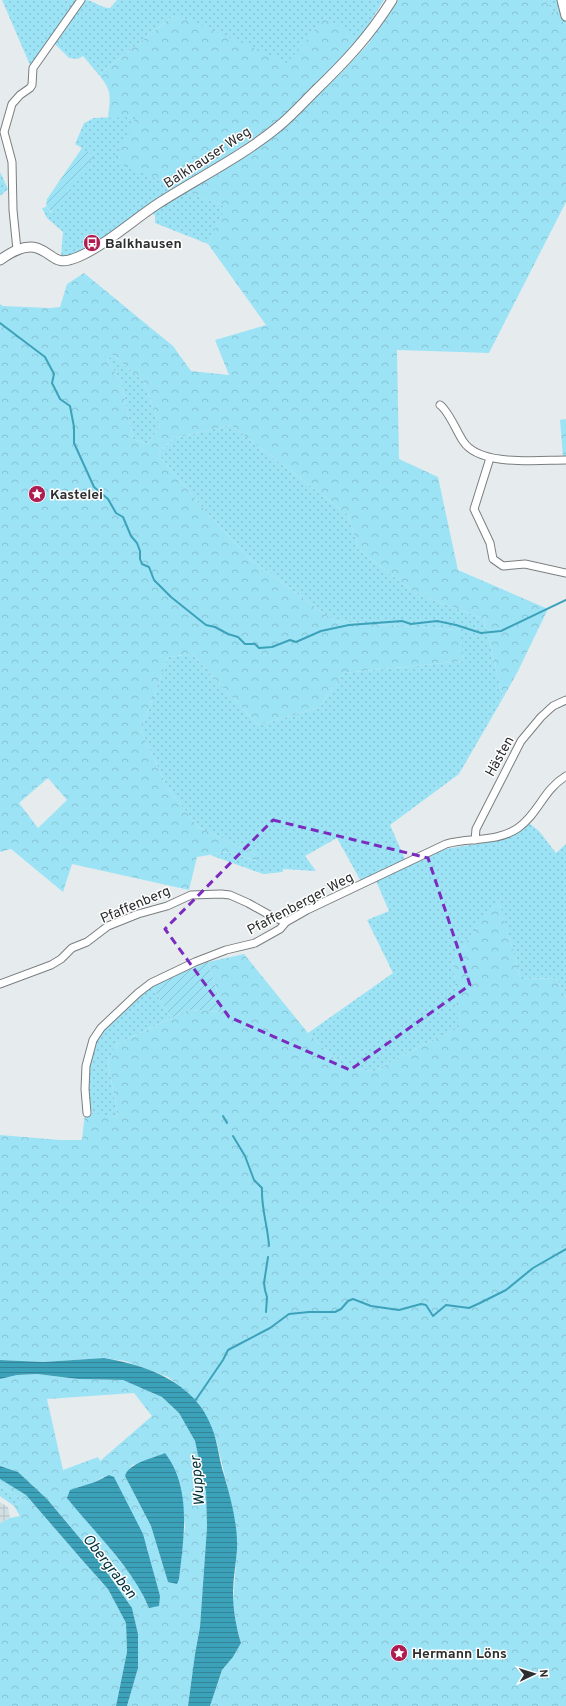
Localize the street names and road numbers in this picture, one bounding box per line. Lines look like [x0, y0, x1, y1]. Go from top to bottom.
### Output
street label: Balkhauser Weg [161, 124, 255, 193]
street label: Hästen [482, 733, 518, 780]
street label: Pfaffenberger Weg [245, 869, 357, 939]
street label: Pfaffenberg [98, 883, 173, 928]

